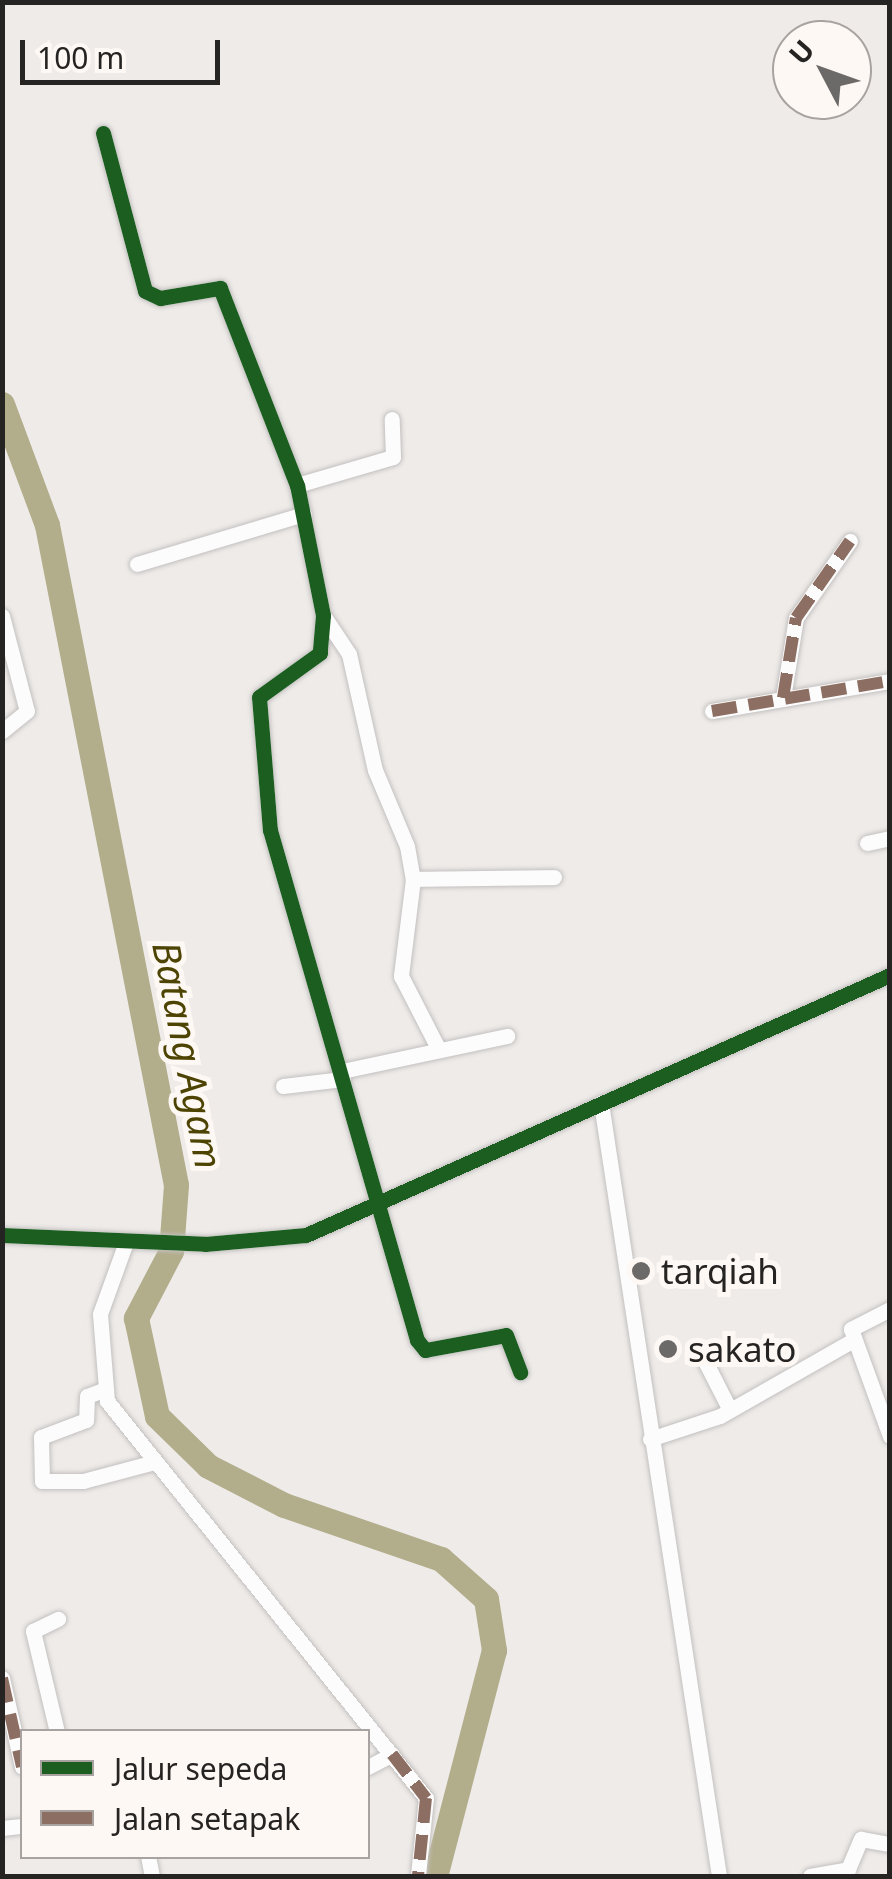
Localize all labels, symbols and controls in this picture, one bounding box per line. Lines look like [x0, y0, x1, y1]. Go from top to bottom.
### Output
scale bar [25, 20, 225, 82]
north arrow [772, 20, 872, 120]
text: U [780, 31, 822, 72]
text: 100 m [37, 37, 124, 78]
water label: Batang Agam [144, 937, 232, 1173]
place label: tarqiah [661, 1250, 779, 1292]
marker: tarqiah [630, 1260, 652, 1282]
place label: sakato [688, 1328, 797, 1370]
marker: sakato [657, 1338, 679, 1360]
legend [20, 1729, 370, 1859]
text: Jalur sepeda [114, 1748, 287, 1789]
text: Jalan setapak [114, 1798, 300, 1839]

